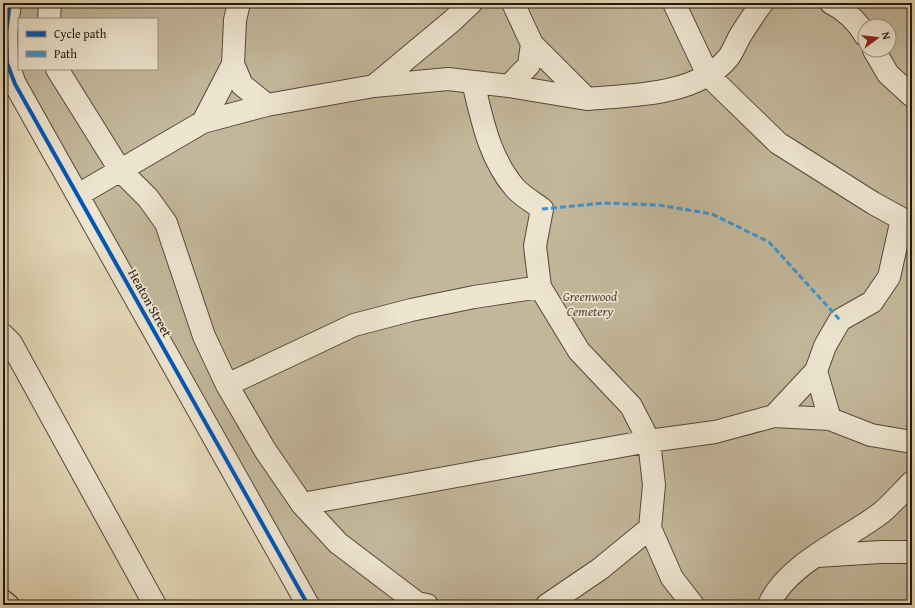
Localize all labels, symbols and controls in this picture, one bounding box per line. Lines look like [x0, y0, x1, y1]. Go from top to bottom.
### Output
legend [18, 18, 158, 70]
north arrow [857, 18, 897, 58]
text: Cycle path [54, 25, 107, 42]
text: N [878, 30, 896, 42]
text: Path [54, 45, 77, 62]
street label: Heaton Street [123, 266, 177, 341]
park label: Greenwood Cemetery [563, 287, 617, 321]

